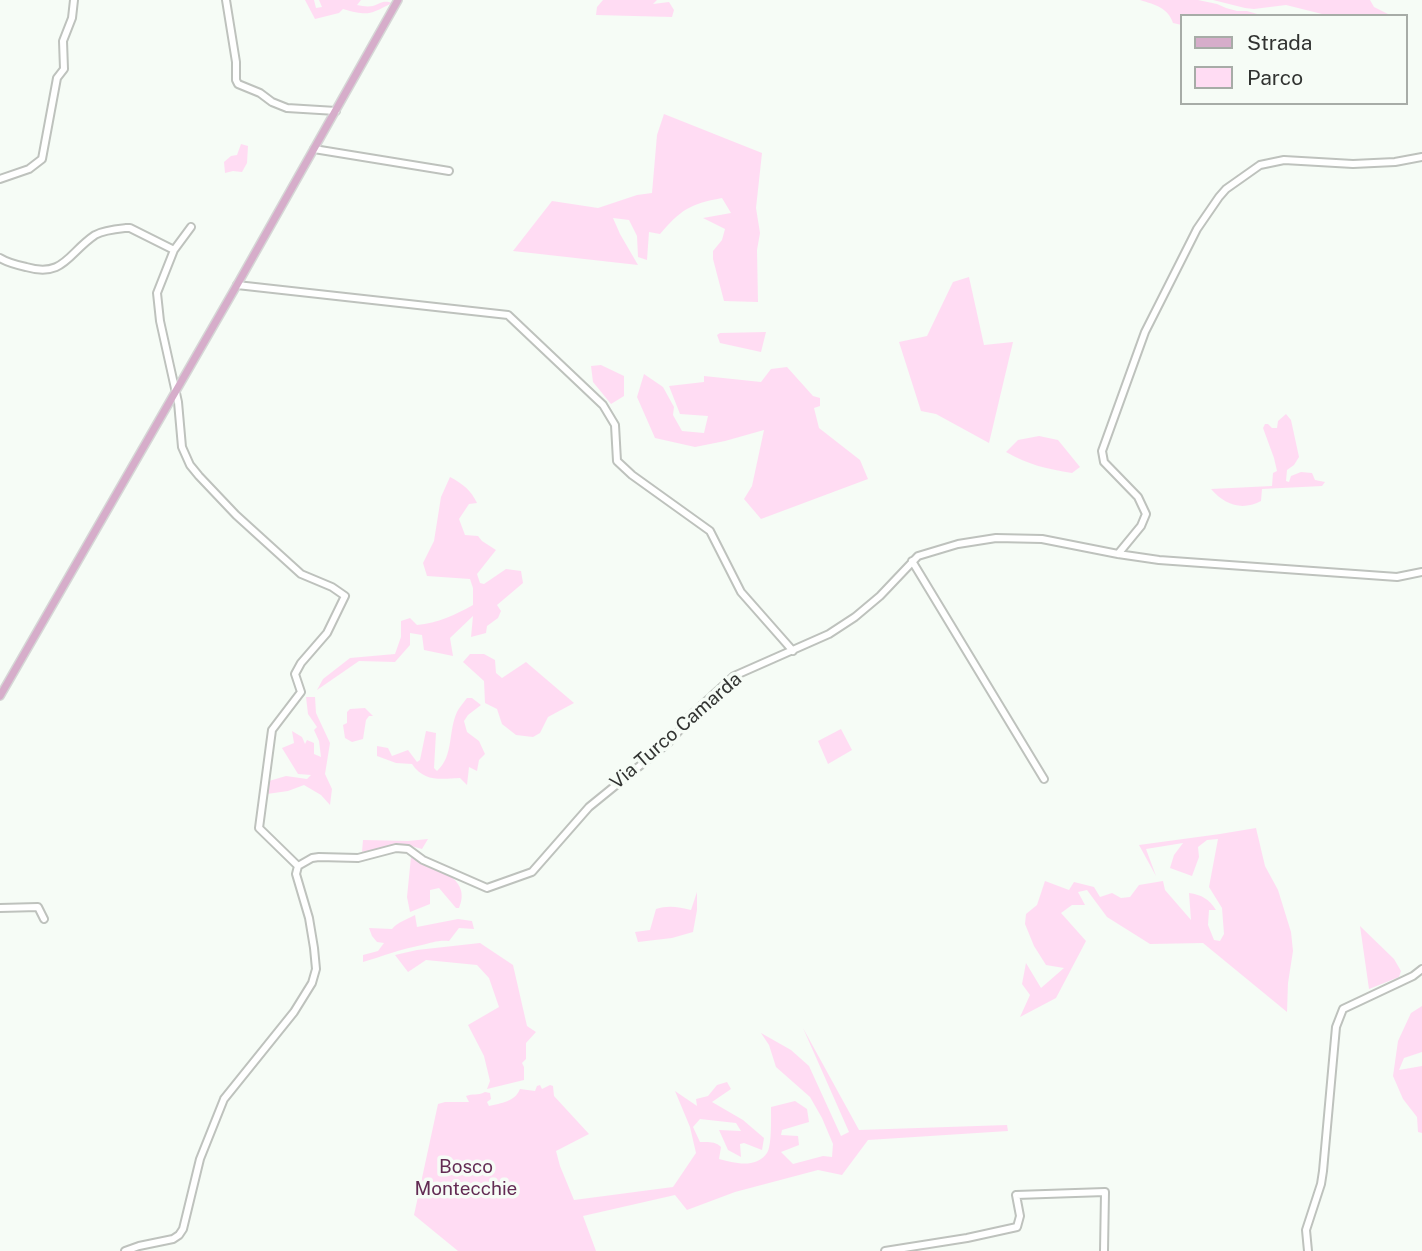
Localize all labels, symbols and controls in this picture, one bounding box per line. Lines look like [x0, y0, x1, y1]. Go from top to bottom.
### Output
legend [1180, 14, 1408, 105]
text: Strada [1247, 30, 1312, 55]
text: Parco [1247, 65, 1303, 90]
street label: Via Turco Camarda [606, 668, 746, 794]
park label: Bosco Montecchie [415, 1156, 517, 1200]

